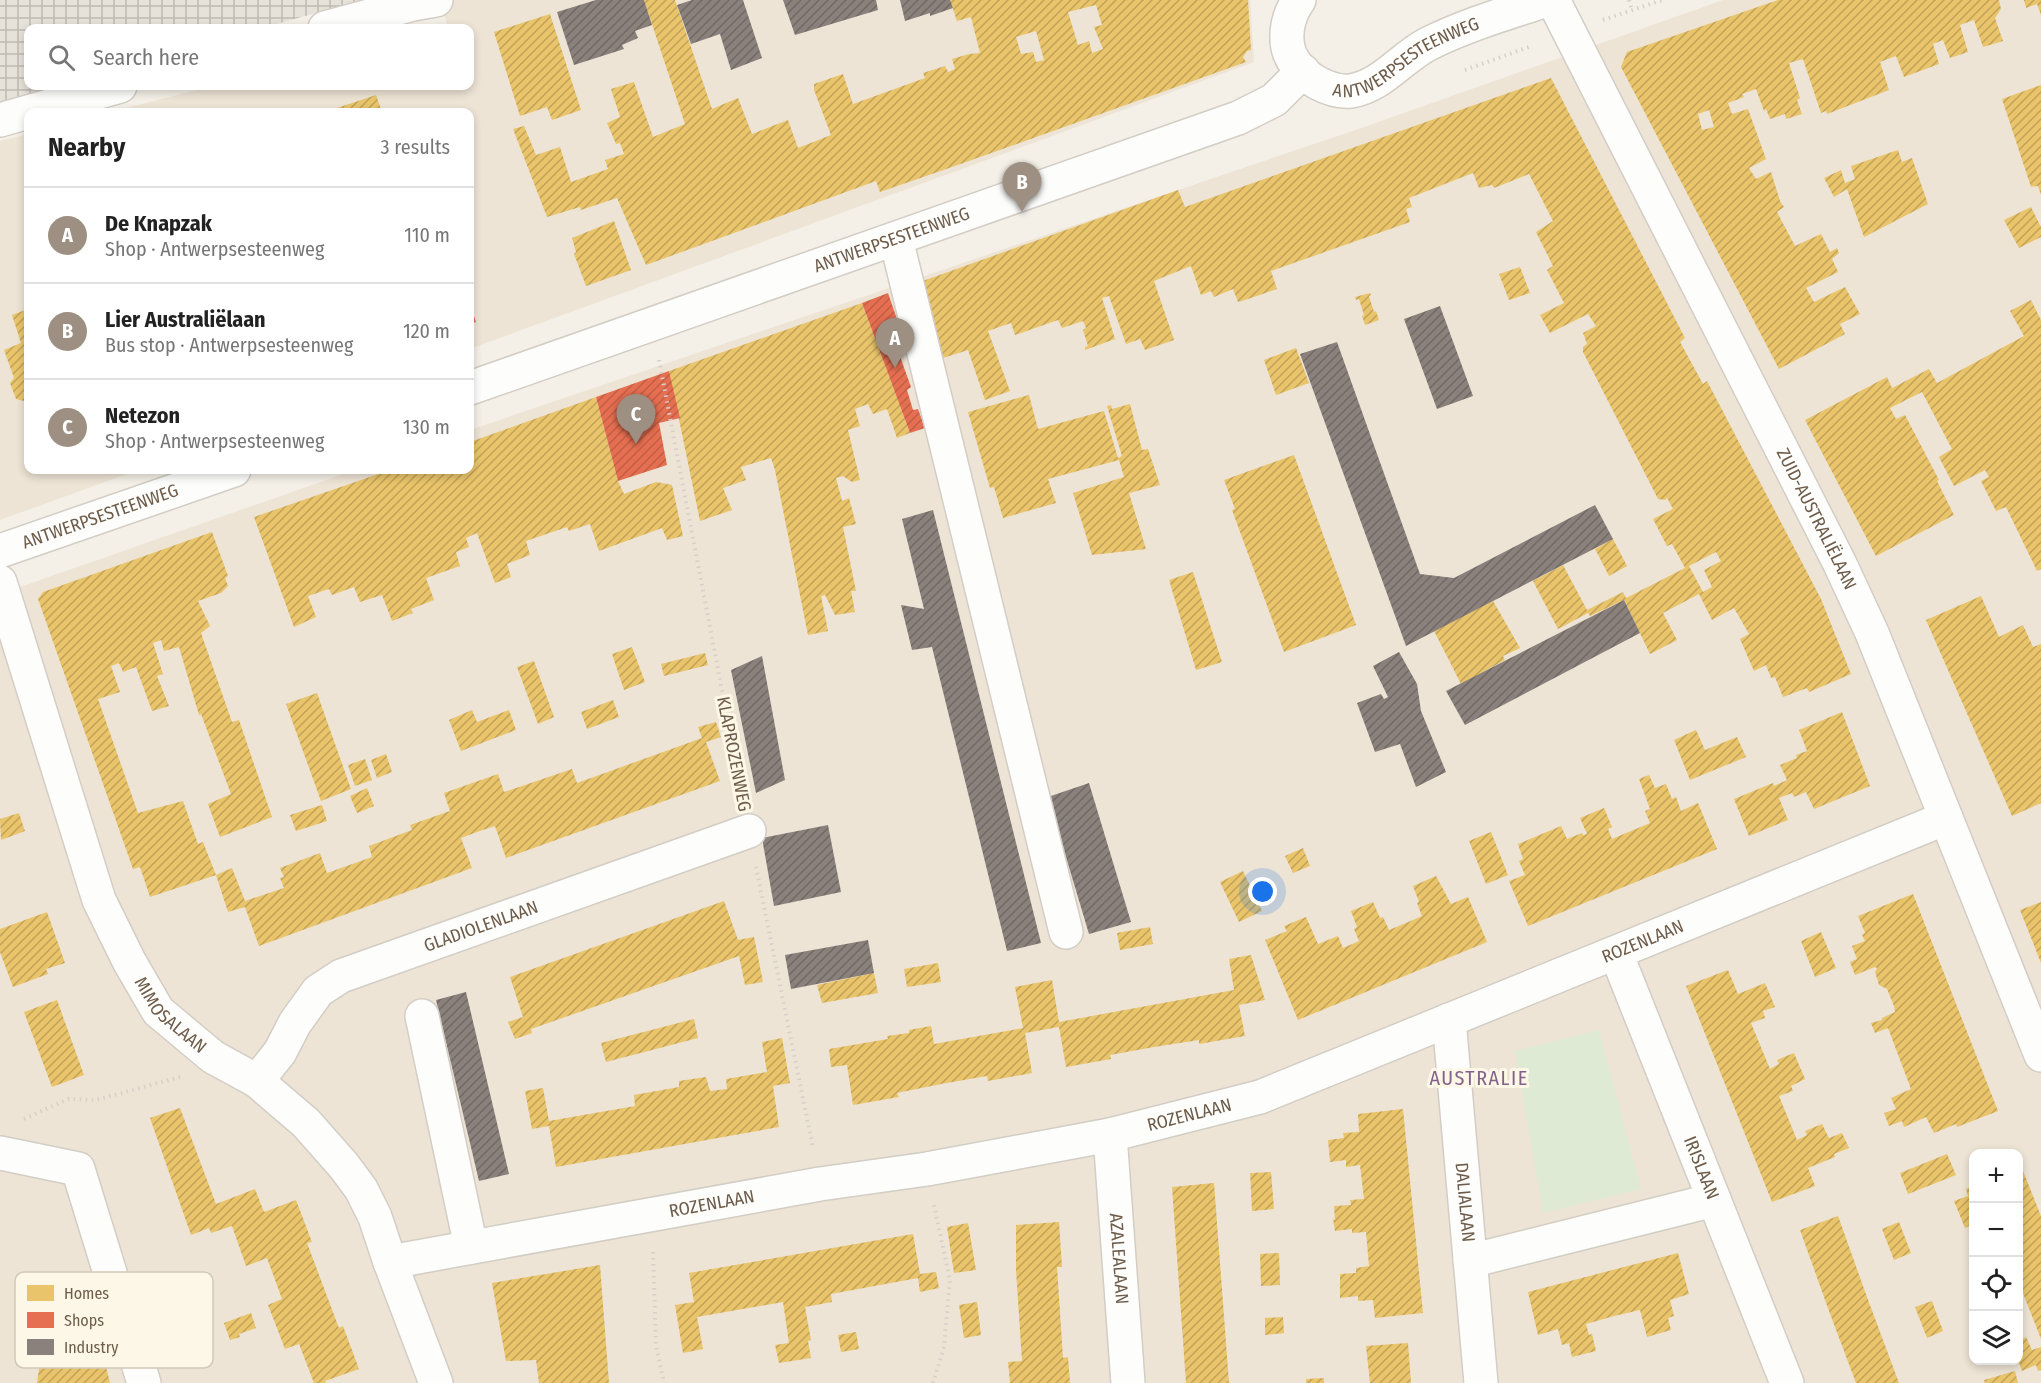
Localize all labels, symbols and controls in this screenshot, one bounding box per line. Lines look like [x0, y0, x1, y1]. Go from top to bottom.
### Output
street label: ANTWERPSESTEENWEG [1331, 13, 1482, 102]
search box [24, 24, 474, 90]
icon: search [45, 41, 78, 74]
text: Search here [93, 44, 199, 71]
text: Nearby [48, 132, 125, 163]
text: 3 results [381, 135, 450, 159]
pin: B [1002, 162, 1042, 212]
street label: ANTWERPSESTEENWEG [811, 202, 972, 277]
text: De Knapzak [105, 210, 212, 237]
text: A [62, 223, 73, 247]
text: 110 m [404, 223, 450, 247]
text: Shop · Antwerpsesteenweg [105, 237, 324, 261]
text: Lier Australiëlaan [105, 306, 266, 333]
pin: A [876, 318, 914, 368]
text: B [62, 319, 73, 343]
text: 120 m [403, 319, 450, 343]
text: Bus stop · Antwerpsesteenweg [105, 333, 353, 357]
pin: C [616, 394, 656, 444]
text: Netezon [105, 402, 180, 429]
text: C [62, 415, 73, 439]
text: 130 m [403, 415, 450, 439]
text: Shop · Antwerpsesteenweg [105, 429, 324, 453]
street label: ZUID-AUSTRALIËLAAN [1772, 444, 1861, 593]
street label: ANTWERPSESTEENWEG [19, 479, 181, 553]
street label: KLAPROZENWEG [712, 695, 756, 813]
your location [1248, 877, 1277, 906]
street label: GLADIOLENLAAN [421, 896, 541, 957]
street label: ROZENLAAN [1599, 915, 1687, 968]
street label: MIMOSALAAN [130, 973, 211, 1058]
district label: AUSTRALIE [1429, 1066, 1529, 1090]
street label: ROZENLAAN [1145, 1094, 1234, 1136]
street label: IRISLAAN [1679, 1133, 1724, 1202]
map controls [1969, 1149, 2023, 1365]
button: + [1969, 1149, 2023, 1203]
street label: DALIALAAN [1451, 1162, 1480, 1243]
street label: ROZENLAAN [667, 1185, 756, 1222]
button: − [1969, 1203, 2023, 1257]
street label: AZALEALAAN [1105, 1212, 1133, 1305]
button: locate [1969, 1257, 2023, 1311]
legend [15, 1272, 213, 1368]
text: Homes [64, 1284, 109, 1303]
text: Shops [64, 1311, 104, 1330]
button: layers [1969, 1311, 2023, 1365]
text: Industry [64, 1338, 119, 1357]

